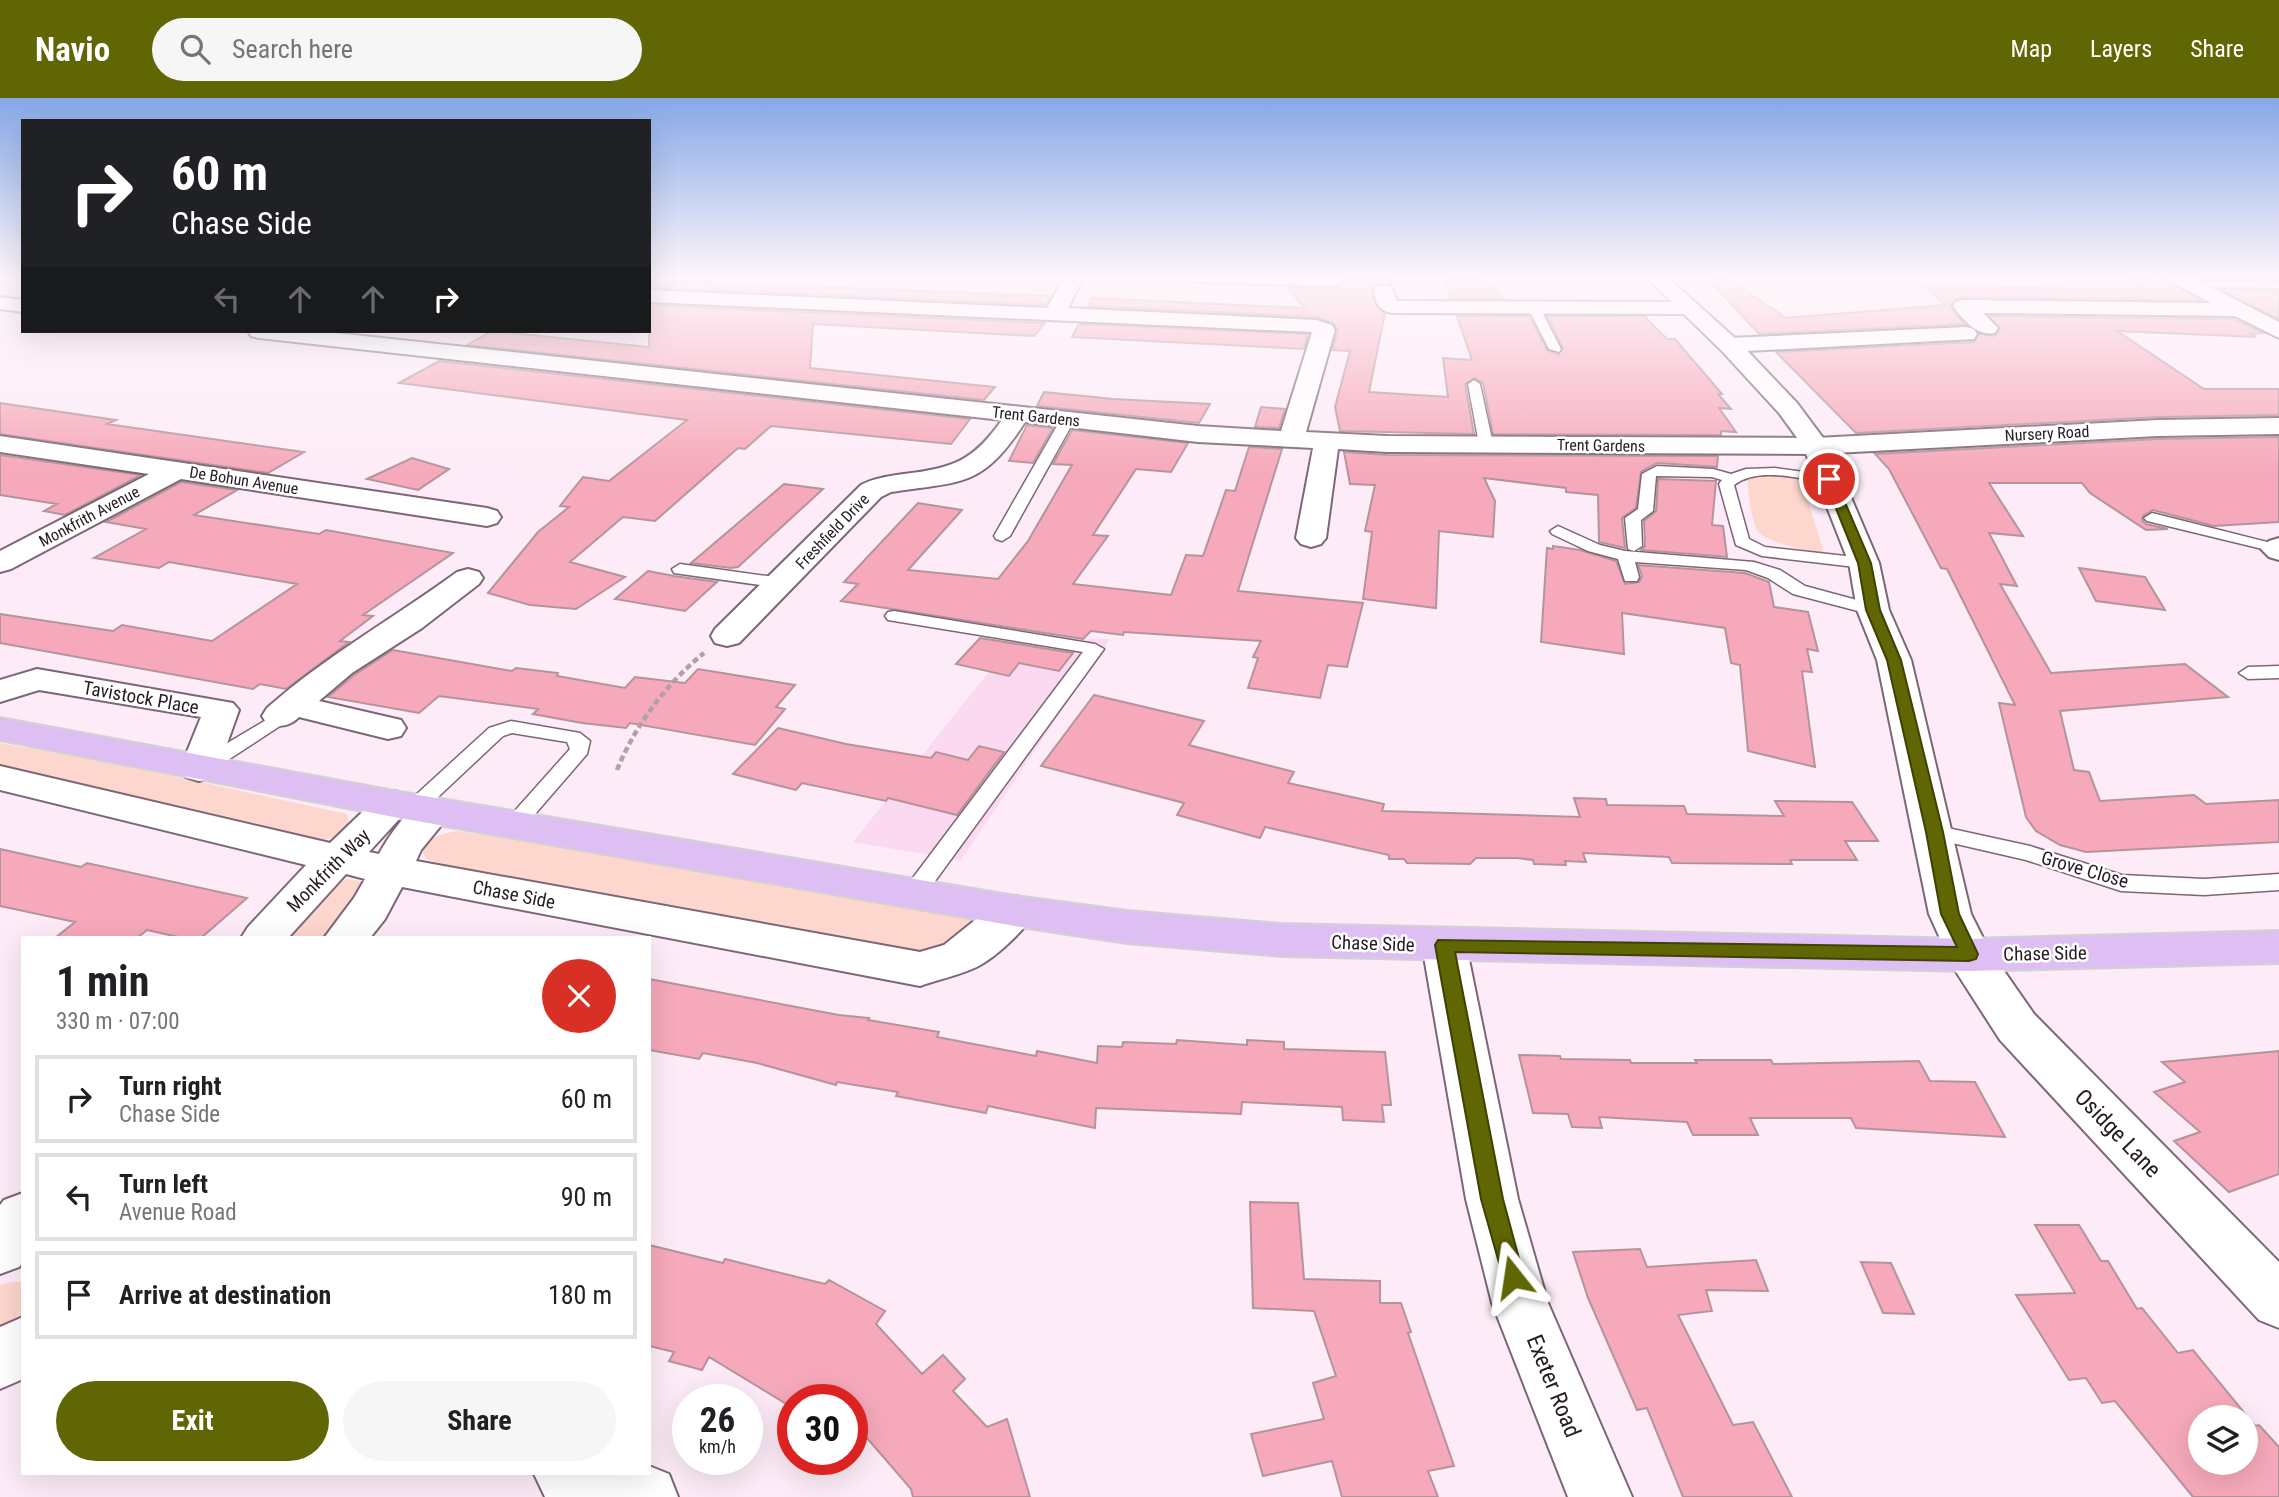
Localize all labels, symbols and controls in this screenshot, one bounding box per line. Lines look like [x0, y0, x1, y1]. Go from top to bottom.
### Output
search box [152, 18, 642, 81]
text: Navio [35, 30, 110, 69]
icon: search [176, 30, 214, 68]
text: Search here [232, 34, 353, 64]
text: Map [2011, 35, 2052, 63]
text: Layers [2090, 35, 2152, 63]
text: Share [2190, 35, 2244, 63]
text: 60 m [171, 145, 268, 202]
icon: right [56, 147, 147, 238]
text: Chase Side [171, 204, 312, 242]
icon: left [208, 280, 246, 318]
icon: ahead [281, 280, 319, 318]
icon: ahead [354, 280, 392, 318]
icon: right [427, 280, 465, 318]
street label: Trent Gardens [991, 402, 1081, 431]
street label: Nursery Road [2004, 422, 2090, 445]
street label: Trent Gardens [1557, 435, 1645, 456]
pin [1799, 449, 1859, 509]
icon: arrive [1810, 460, 1848, 498]
street label: De Bohun Avenue [188, 463, 300, 498]
street label: Monkfrith Avenue [36, 482, 143, 551]
street label: Freshfield Drive [792, 490, 873, 573]
street label: Tavistock Place [81, 676, 201, 719]
street label: Monkfrith Way [282, 824, 375, 917]
street label: Grove Close [2039, 846, 2131, 893]
street label: Chase Side [471, 875, 557, 914]
street label: Chase Side [1331, 931, 1415, 956]
street label: Chase Side [2003, 941, 2087, 966]
text: 1 min [56, 957, 149, 1006]
button: close [542, 959, 616, 1033]
text: 330 m · 07:00 [56, 1008, 180, 1035]
text: Turn right [119, 1071, 221, 1101]
icon: right [60, 1080, 98, 1118]
text: 60 m [561, 1084, 612, 1114]
street label: Osidge Lane [2069, 1084, 2166, 1183]
text: Chase Side [119, 1101, 220, 1128]
text: Turn left [119, 1169, 208, 1199]
icon: left [60, 1178, 98, 1216]
text: 90 m [561, 1182, 612, 1212]
text: Avenue Road [119, 1199, 237, 1226]
position arrow [1476, 1240, 1550, 1314]
icon: arrive [60, 1276, 98, 1314]
text: Arrive at destination [119, 1280, 331, 1310]
text: 180 m [548, 1280, 612, 1310]
street label: Exeter Road [1521, 1331, 1586, 1441]
button: Exit [56, 1381, 329, 1461]
button: Share [343, 1381, 616, 1461]
speed limit sign: 30 [777, 1384, 868, 1475]
text: 26 [700, 1400, 735, 1441]
map controls [2188, 1405, 2258, 1475]
button: layers [2188, 1405, 2258, 1475]
text: km/h [699, 1436, 736, 1457]

